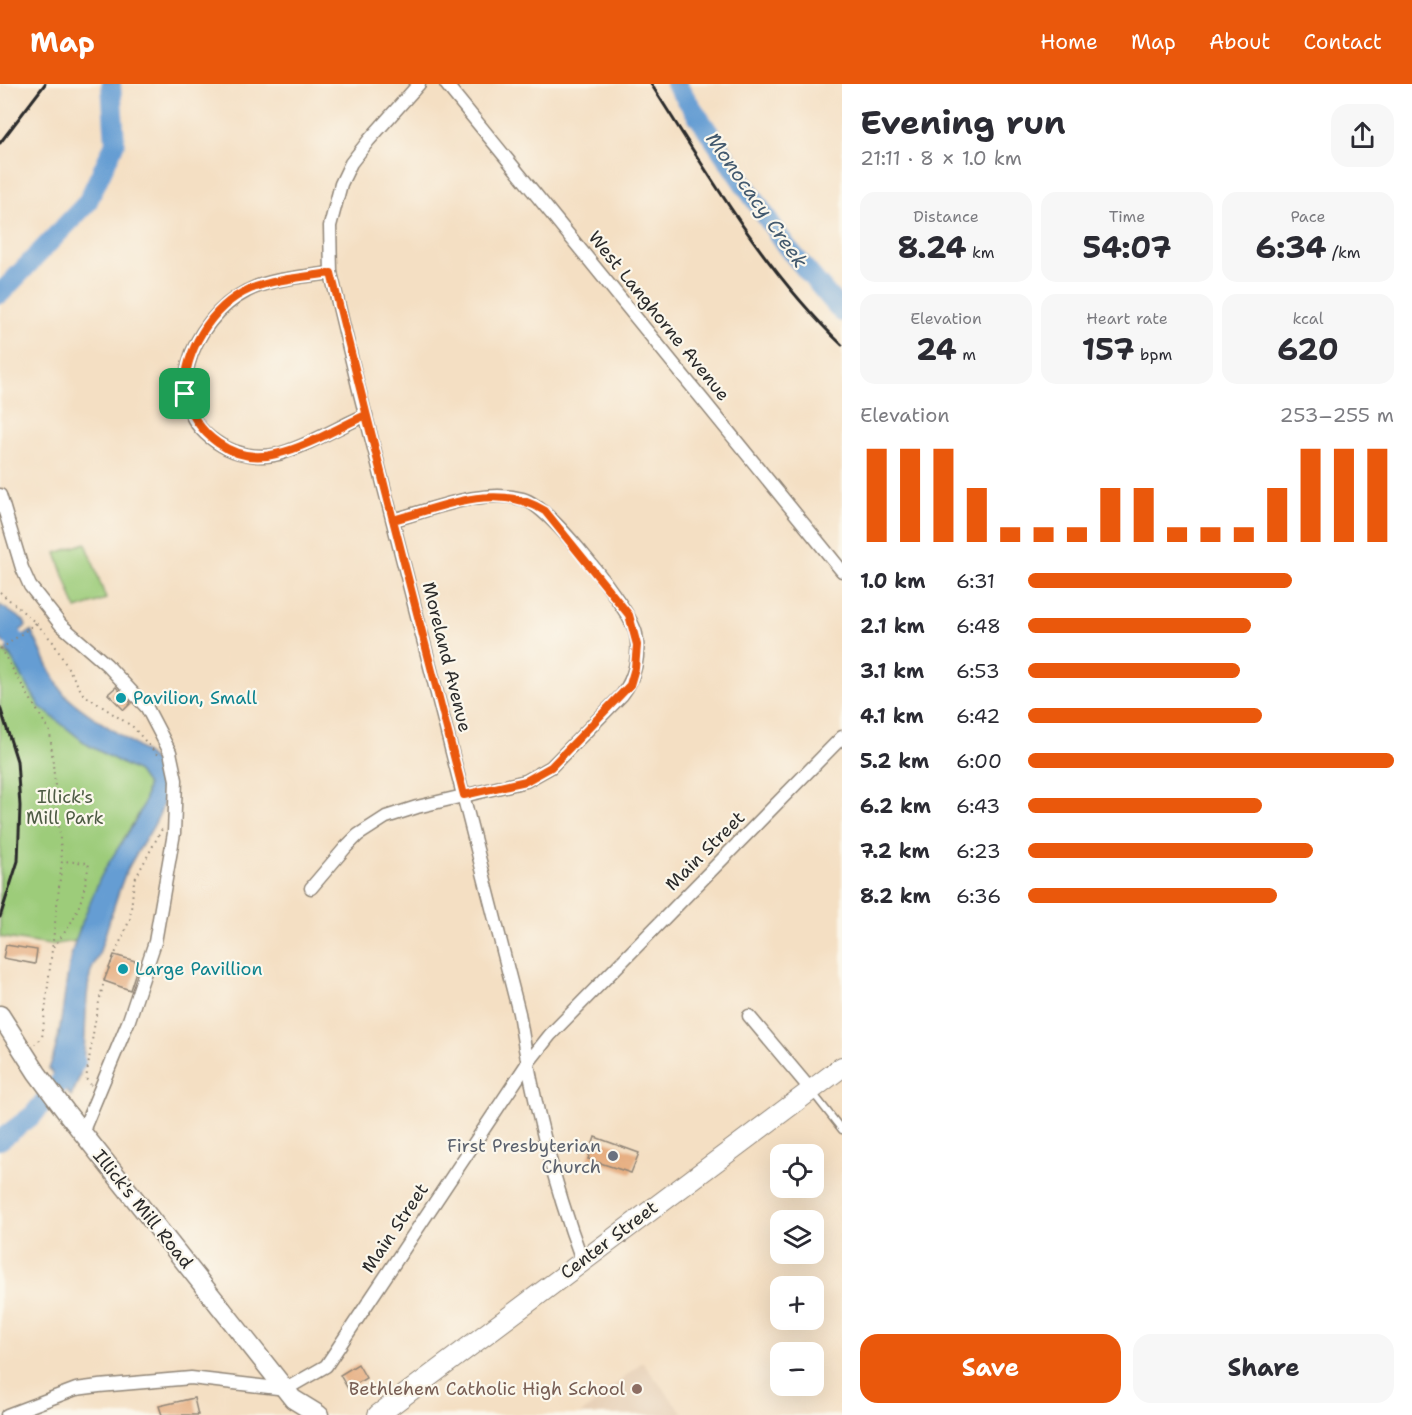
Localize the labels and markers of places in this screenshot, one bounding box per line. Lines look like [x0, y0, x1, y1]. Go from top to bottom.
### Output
pin [159, 368, 210, 419]
place label: Pavilion, Small [133, 686, 258, 710]
marker: Pavilion, Small [114, 691, 128, 705]
place label: Large Pavillion [135, 957, 263, 981]
marker: Large Pavillion [116, 962, 130, 976]
place label: First Presbyterian Church [447, 1134, 601, 1179]
marker: First Presbyterian Church [606, 1149, 620, 1163]
place label: Bethlehem Catholic High School [349, 1377, 626, 1401]
marker: Bethlehem Catholic High School [630, 1382, 644, 1396]

